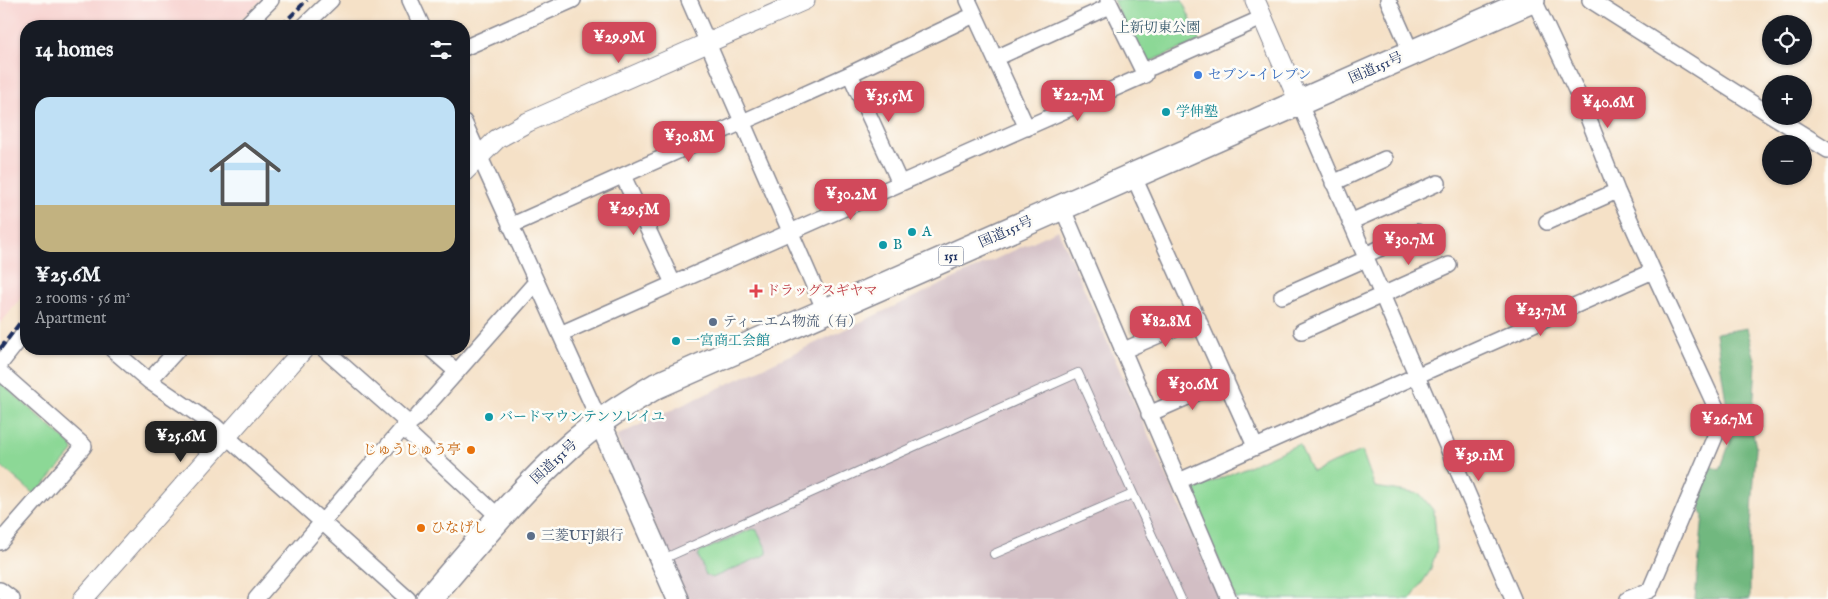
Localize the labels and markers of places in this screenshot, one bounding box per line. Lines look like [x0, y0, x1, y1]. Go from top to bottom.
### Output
pin: ¥29.9M [578, 22, 660, 64]
place label: セブン-イレブン [1208, 66, 1311, 84]
marker: セブン-イレブン [1192, 69, 1204, 81]
pin: ¥35.5M [848, 80, 930, 123]
pin: ¥22.7M [1037, 80, 1119, 122]
pin: ¥40.6M [1567, 86, 1649, 129]
place label: 学伸塾 [1176, 103, 1218, 121]
marker: 学伸塾 [1160, 106, 1172, 118]
pin: ¥30.8M [648, 120, 730, 163]
pin: ¥30.2M [810, 178, 892, 221]
pin: ¥29.5M [593, 194, 675, 236]
place label: A [921, 223, 932, 241]
pin: ¥30.7M [1368, 224, 1450, 266]
marker: A [906, 226, 918, 238]
place label: B [893, 236, 902, 254]
marker: B [877, 239, 889, 251]
place label: ドラッグスギヤマ [766, 282, 878, 300]
marker: ドラッグスギヤマ [750, 285, 762, 297]
pin: ¥23.7M [1500, 294, 1582, 337]
pin: ¥82.8M [1125, 306, 1207, 348]
place label: ティーエム物流（有） [723, 313, 862, 331]
marker: ティーエム物流（有） [707, 316, 719, 328]
place label: 一宮商工会館 [686, 332, 770, 350]
marker: 一宮商工会館 [670, 335, 682, 347]
pin: ¥30.6M [1152, 368, 1234, 411]
pin: ¥26.7M [1686, 404, 1768, 446]
place label: バードマウンテンソレイユ [499, 408, 665, 426]
marker: バードマウンテンソレイユ [483, 411, 495, 423]
pin: ¥25.6M [140, 420, 222, 463]
pin: ¥39.1M [1438, 440, 1520, 482]
place label: じゅうじゅう亭 [363, 441, 461, 459]
marker: じゅうじゅう亭 [465, 444, 477, 456]
place label: ひなげし [431, 519, 487, 537]
marker: ひなげし [415, 522, 427, 534]
place label: 三菱UFJ銀行 [541, 527, 623, 545]
marker: 三菱UFJ銀行 [525, 530, 537, 542]

